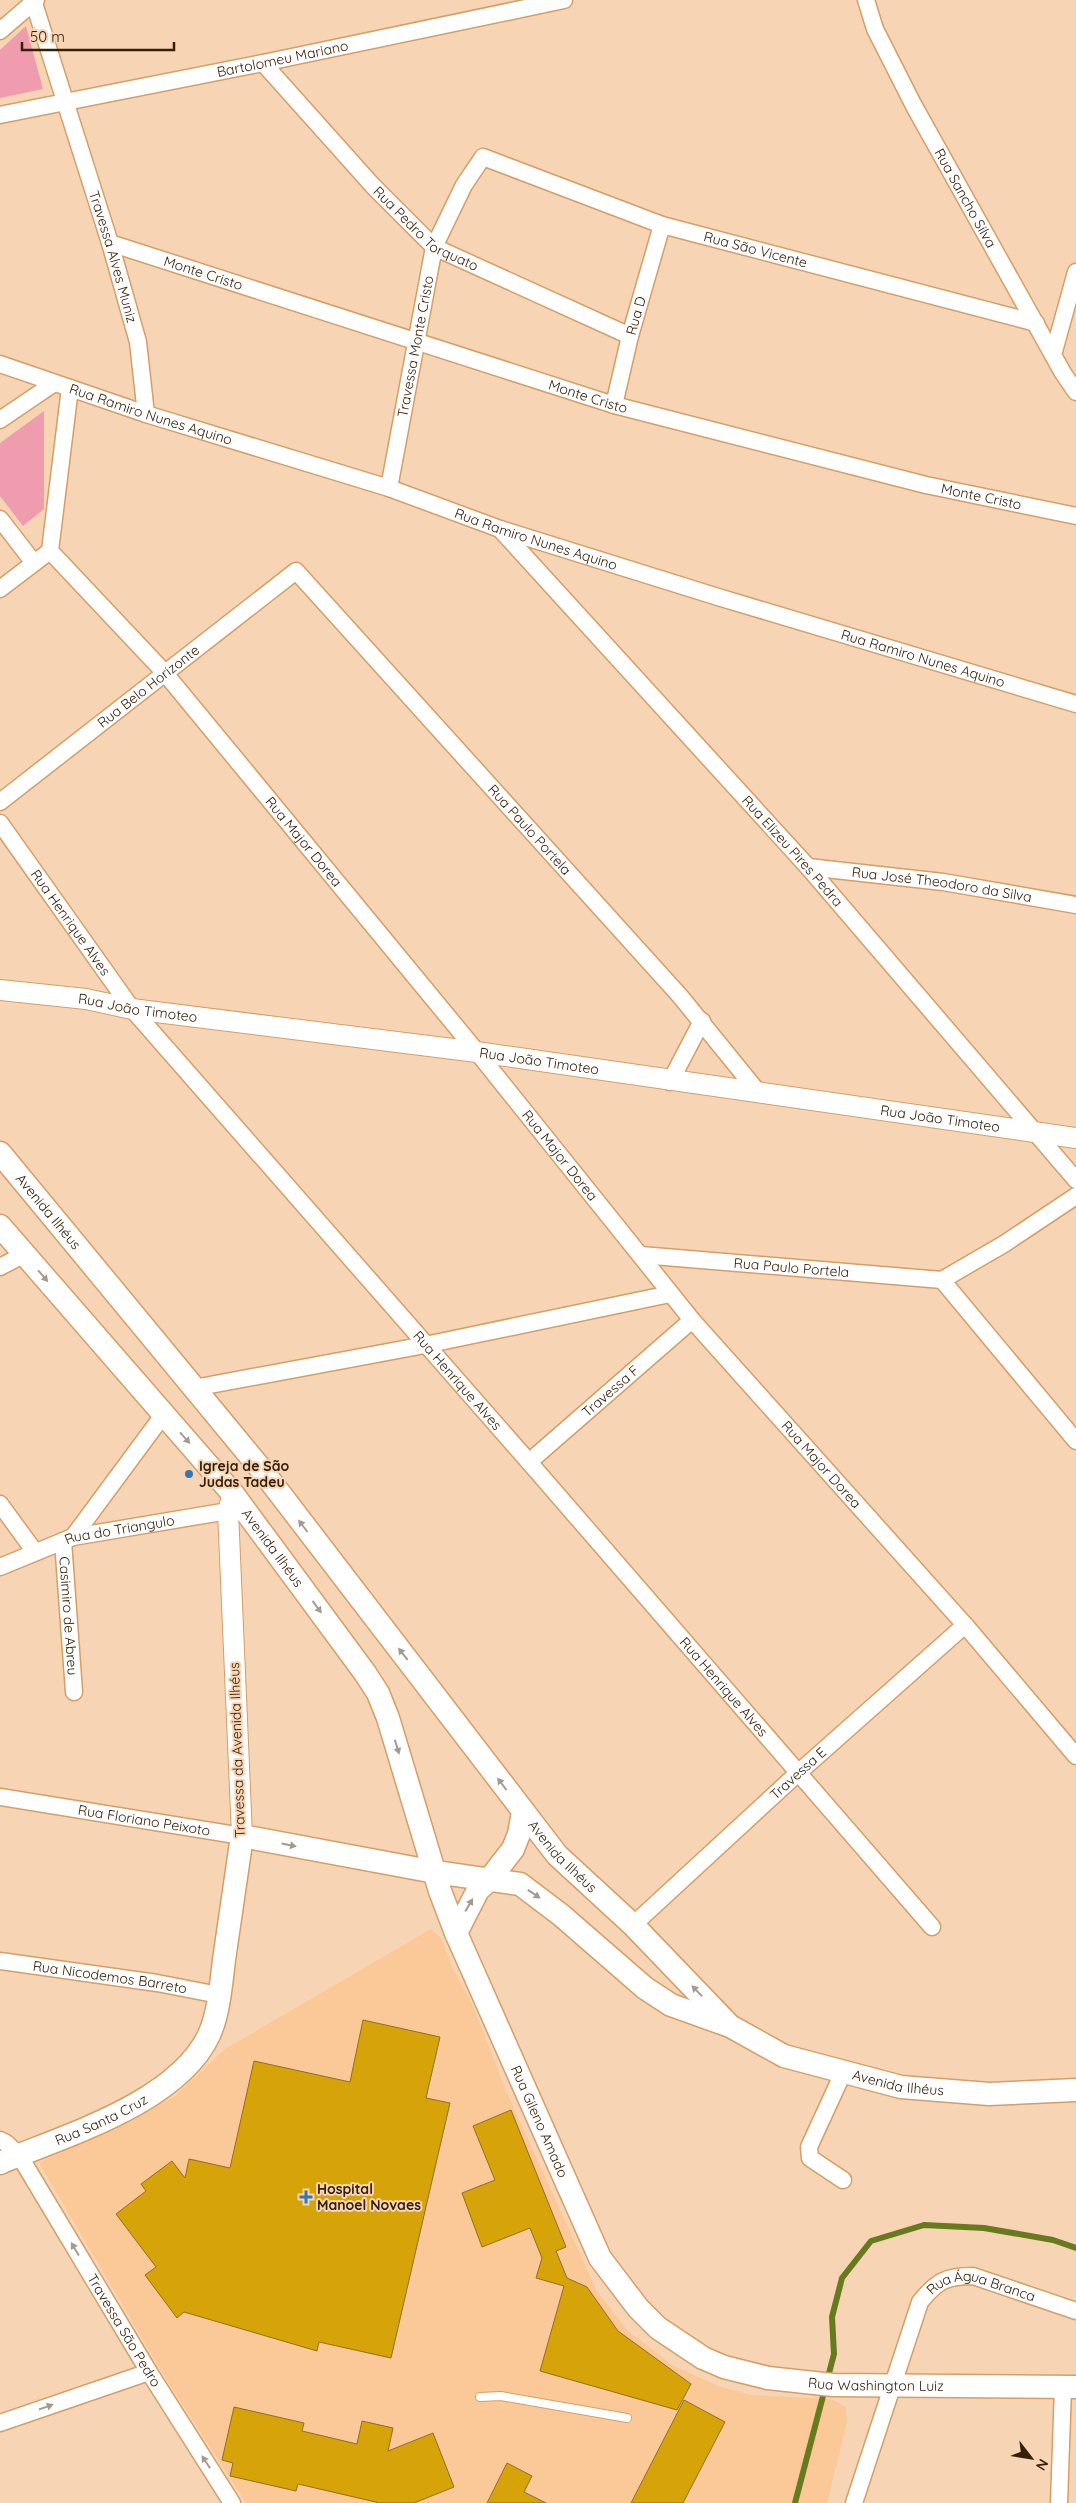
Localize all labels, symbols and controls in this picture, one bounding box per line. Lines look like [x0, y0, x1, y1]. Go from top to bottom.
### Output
scale bar [22, 20, 175, 52]
text: 50 m [30, 27, 65, 46]
street label: Bartolomeu Mariano [215, 36, 350, 81]
street label: Rua Sancho Silva [930, 145, 1000, 251]
street label: Rua Pedro Torquato [369, 182, 481, 275]
street label: Travessa Alves Muniz [85, 188, 141, 325]
street label: Rua São Vicente [702, 227, 809, 272]
street label: Monte Cristo [162, 252, 245, 294]
street label: Travessa Monte Cristo [393, 274, 437, 419]
street label: Rua D [622, 294, 650, 337]
street label: Monte Cristo [546, 376, 629, 417]
street label: Rua Ramiro Nunes Aquino [67, 379, 235, 449]
street label: Monte Cristo [939, 479, 1023, 514]
street label: Rua Ramiro Nunes Aquino [452, 504, 620, 574]
street label: Rua Ramiro Nunes Aquino [839, 625, 1007, 691]
street label: Rua Belo Horizonte [94, 641, 203, 732]
street label: Rua Paulo Portela [484, 781, 575, 879]
street label: Rua Elizeu Pires Pedra [738, 792, 847, 910]
street label: Rua Major Dorea [261, 793, 346, 890]
street label: Rua José Theodoro da Silva [851, 863, 1033, 906]
street label: Rua Henrique Alves [27, 866, 114, 979]
street label: Rua João Timoteo [77, 989, 198, 1026]
street label: Rua João Timoteo [478, 1043, 600, 1078]
street label: Rua João Timoteo [879, 1101, 1001, 1136]
street label: Rua Major Dorea [518, 1106, 602, 1204]
street label: Avenida Ilhéus [12, 1170, 85, 1253]
street label: Rua Paulo Portela [733, 1254, 850, 1281]
one-way arrow [38, 1269, 49, 1282]
street label: Rua Henrique Alves [409, 1327, 506, 1434]
street label: Travessa F [578, 1361, 643, 1421]
street label: Rua Major Dorea [777, 1417, 865, 1512]
one-way arrow [179, 1431, 190, 1444]
place label: Igreja de São Judas Tadeu [199, 1457, 289, 1491]
marker: Igreja de São Judas Tadeu [183, 1468, 195, 1480]
street label: Avenida Ilhéus [238, 1505, 308, 1591]
street label: Rua do Triangulo [62, 1511, 176, 1549]
one-way arrow [298, 1520, 309, 1533]
street label: Casimiro de Abreu [55, 1556, 82, 1676]
one-way arrow [312, 1600, 322, 1614]
street label: Rua Henrique Alves [676, 1633, 772, 1740]
one-way arrow [398, 1648, 408, 1661]
street label: Travessa da Avenida Ilhéus [225, 1662, 249, 1838]
one-way arrow [393, 1740, 401, 1755]
street label: Travessa E [766, 1743, 830, 1804]
one-way arrow [496, 1778, 507, 1791]
street label: Rua Floriano Peixoto [77, 1801, 212, 1840]
street label: Avenida Ilhéus [524, 1816, 601, 1896]
one-way arrow [282, 1841, 298, 1849]
one-way arrow [528, 1889, 541, 1899]
one-way arrow [465, 1897, 473, 1912]
street label: Rua Nicodemos Barreto [32, 1957, 188, 1998]
one-way arrow [691, 1985, 703, 1997]
street label: Rua Gileno Amado [507, 2062, 572, 2180]
street label: Avenida Ilhéus [850, 2066, 945, 2099]
street label: Rua Santa Cruz [52, 2090, 151, 2149]
place label: Hospital Manoel Novaes [317, 2180, 421, 2214]
marker: Hospital Manoel Novaes [299, 2190, 313, 2204]
one-way arrow [71, 2242, 80, 2255]
street label: Rua Água Branca [923, 2267, 1038, 2306]
street label: Travessa São Pedro [83, 2271, 165, 2390]
street label: Rua Washington Luiz [807, 2373, 944, 2395]
one-way arrow [39, 2403, 54, 2411]
north arrow [1006, 2433, 1056, 2483]
one-way arrow [201, 2455, 211, 2469]
text: N [1032, 2456, 1053, 2474]

